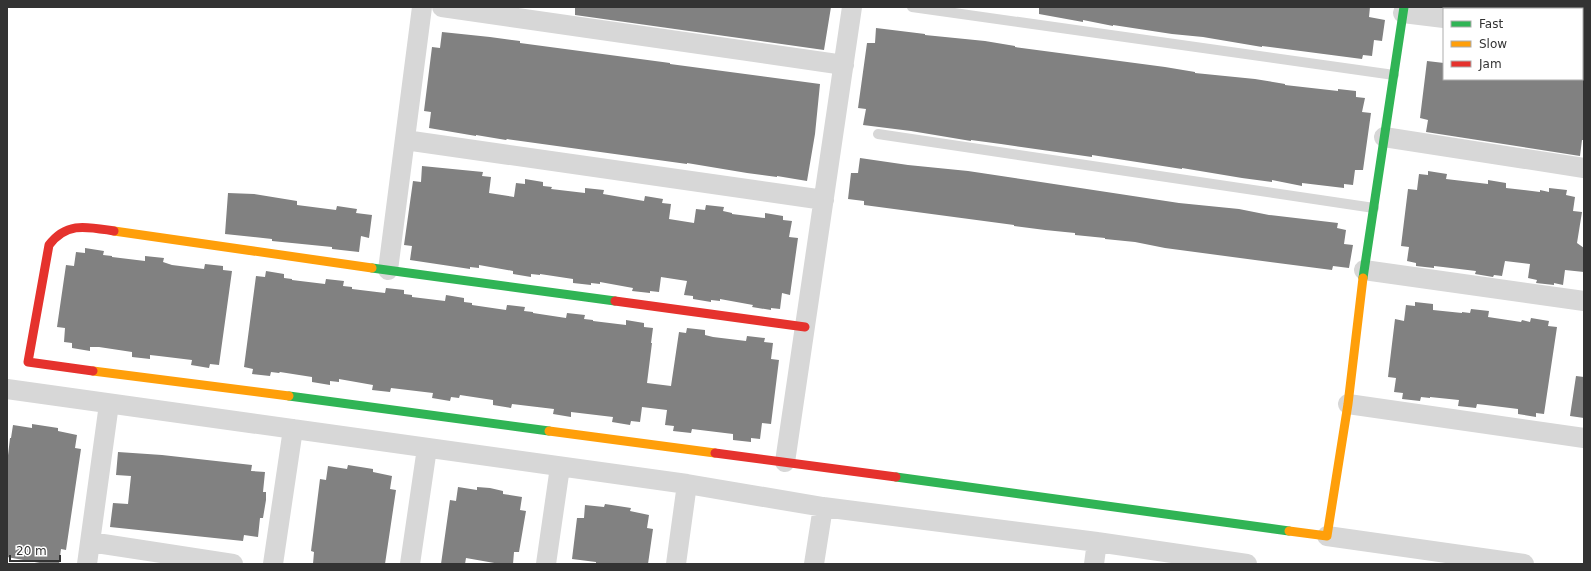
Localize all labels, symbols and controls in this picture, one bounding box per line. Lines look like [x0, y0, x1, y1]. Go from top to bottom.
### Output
legend [1443, 8, 1583, 80]
text: Fast [1479, 17, 1503, 31]
text: Slow [1479, 37, 1507, 51]
text: Jam [1478, 57, 1502, 71]
scale bar [10, 537, 60, 563]
text: 20 m [16, 544, 47, 558]

